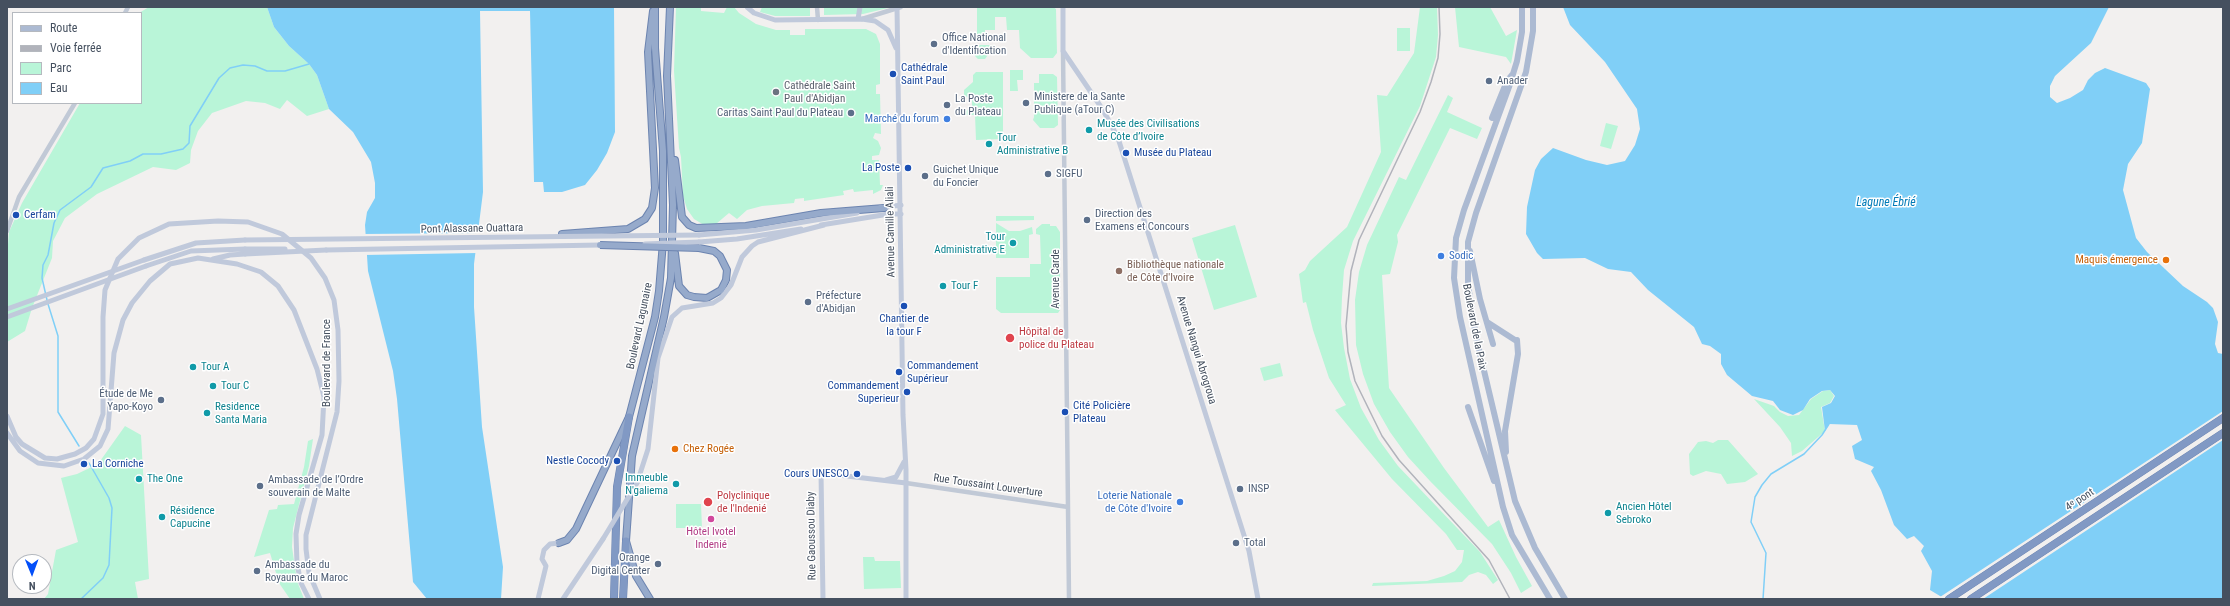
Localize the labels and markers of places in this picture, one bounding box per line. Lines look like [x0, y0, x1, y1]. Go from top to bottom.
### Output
place label: Office National d'Identification [942, 31, 1006, 57]
marker: Office National d'Identification [929, 39, 939, 49]
place label: Cathédrale Saint Paul [901, 61, 948, 87]
marker: Cathédrale Saint Paul [888, 69, 898, 79]
place label: Anader [1497, 74, 1528, 88]
marker: Anader [1484, 76, 1494, 86]
place label: Cathédrale Saint Paul d'Abidjan [784, 79, 855, 105]
marker: Cathédrale Saint Paul d'Abidjan [771, 87, 781, 97]
place label: Ministere de la Sante Publique (aTour C) [1034, 90, 1125, 116]
place label: La Poste du Plateau [955, 92, 1001, 118]
marker: Ministere de la Sante Publique (aTour C) [1021, 98, 1031, 108]
marker: La Poste du Plateau [942, 100, 952, 110]
place label: Caritas Saint Paul du Plateau [717, 106, 843, 120]
marker: Caritas Saint Paul du Plateau [846, 108, 856, 118]
place label: Marché du forum [865, 112, 939, 126]
marker: Marché du forum [942, 114, 952, 124]
place label: Musée des Civilisations de Côte d’Ivoire [1097, 117, 1200, 143]
marker: Musée des Civilisations de Côte d’Ivoire [1084, 125, 1094, 135]
place label: Tour Administrative B [997, 131, 1068, 157]
marker: Tour Administrative B [984, 139, 994, 149]
place label: Musée du Plateau [1134, 146, 1212, 160]
marker: Musée du Plateau [1121, 148, 1131, 158]
place label: La Poste [862, 161, 900, 175]
marker: La Poste [903, 163, 913, 173]
place label: Guichet Unique du Foncier [933, 163, 999, 189]
place label: SIGFU [1056, 167, 1082, 181]
marker: SIGFU [1043, 169, 1053, 179]
marker: Guichet Unique du Foncier [920, 171, 930, 181]
place label: Direction des Examens et Concours [1095, 207, 1189, 233]
place label: Cerfam [24, 208, 56, 222]
marker: Cerfam [11, 210, 21, 220]
marker: Direction des Examens et Concours [1082, 215, 1092, 225]
place label: Tour Administrative E [934, 230, 1005, 256]
marker: Tour Administrative E [1008, 238, 1018, 248]
place label: Sodic [1449, 249, 1473, 263]
marker: Sodic [1436, 251, 1446, 261]
place label: Maquis émergence [2076, 253, 2158, 267]
marker: Maquis émergence [2161, 255, 2171, 265]
place label: Bibliothèque nationale de Côte d'Ivoire [1127, 258, 1224, 284]
marker: Bibliothèque nationale de Côte d'Ivoire [1114, 266, 1124, 276]
place label: Tour F [951, 279, 978, 293]
marker: Tour F [938, 281, 948, 291]
place label: Préfecture d'Abidjan [816, 289, 861, 315]
marker: Préfecture d'Abidjan [803, 297, 813, 307]
marker: Chantier de la tour F [899, 301, 909, 311]
place label: Chantier de la tour F [879, 312, 929, 338]
place label: Hôpital de police du Plateau [1019, 325, 1094, 351]
marker: Hôpital de police du Plateau [1004, 332, 1016, 344]
place label: Commandement Supérieur [907, 359, 979, 385]
place label: Tour A [201, 360, 229, 374]
marker: Tour A [188, 362, 198, 372]
marker: Commandement Supérieur [894, 367, 904, 377]
place label: Tour C [221, 379, 249, 393]
place label: Commandement Superieur [827, 379, 899, 405]
marker: Tour C [208, 381, 218, 391]
place label: Étude de Me Yapo-Koyo [99, 387, 153, 413]
marker: Commandement Superieur [902, 387, 912, 397]
marker: Étude de Me Yapo-Koyo [156, 395, 166, 405]
place label: Cité Policière Plateau [1073, 399, 1130, 425]
place label: Residence Santa Maria [215, 400, 267, 426]
marker: Cité Policière Plateau [1060, 407, 1070, 417]
marker: Residence Santa Maria [202, 408, 212, 418]
place label: Chez Rogée [683, 442, 734, 456]
marker: Chez Rogée [670, 444, 680, 454]
place label: Nestle Cocody [546, 454, 609, 468]
marker: Nestle Cocody [612, 456, 622, 466]
place label: La Corniche [92, 457, 144, 471]
marker: La Corniche [79, 459, 89, 469]
place label: Cours UNESCO [784, 467, 849, 481]
marker: Cours UNESCO [852, 469, 862, 479]
place label: Immeuble N'galiema [625, 471, 668, 497]
place label: The One [147, 472, 183, 486]
place label: Ambassade de l’Ordre souverain de Malte [268, 473, 363, 499]
marker: The One [134, 474, 144, 484]
marker: Immeuble N'galiema [671, 479, 681, 489]
marker: Ambassade de l’Ordre souverain de Malte [255, 481, 265, 491]
place label: INSP [1248, 482, 1269, 496]
marker: INSP [1235, 484, 1245, 494]
place label: Polyclinique de l'Indenié [717, 489, 770, 515]
place label: Loterie Nationale de Côte d'Ivoire [1098, 489, 1172, 515]
marker: Polyclinique de l'Indenié [702, 496, 714, 508]
marker: Loterie Nationale de Côte d'Ivoire [1175, 497, 1185, 507]
place label: Ancien Hôtel Sebroko [1616, 500, 1672, 526]
place label: Résidence Capucine [170, 504, 215, 530]
marker: Ancien Hôtel Sebroko [1603, 508, 1613, 518]
marker: Résidence Capucine [157, 512, 167, 522]
marker: Hôtel Ivotel Indenié [706, 514, 716, 524]
place label: Hôtel Ivotel Indenié [686, 525, 736, 551]
place label: Total [1244, 536, 1266, 550]
marker: Total [1231, 538, 1241, 548]
place label: Orange Digital Center [591, 551, 650, 577]
place label: Ambassade du Royaume du Maroc [265, 558, 348, 584]
marker: Orange Digital Center [653, 559, 663, 569]
marker: Ambassade du Royaume du Maroc [252, 566, 262, 576]

